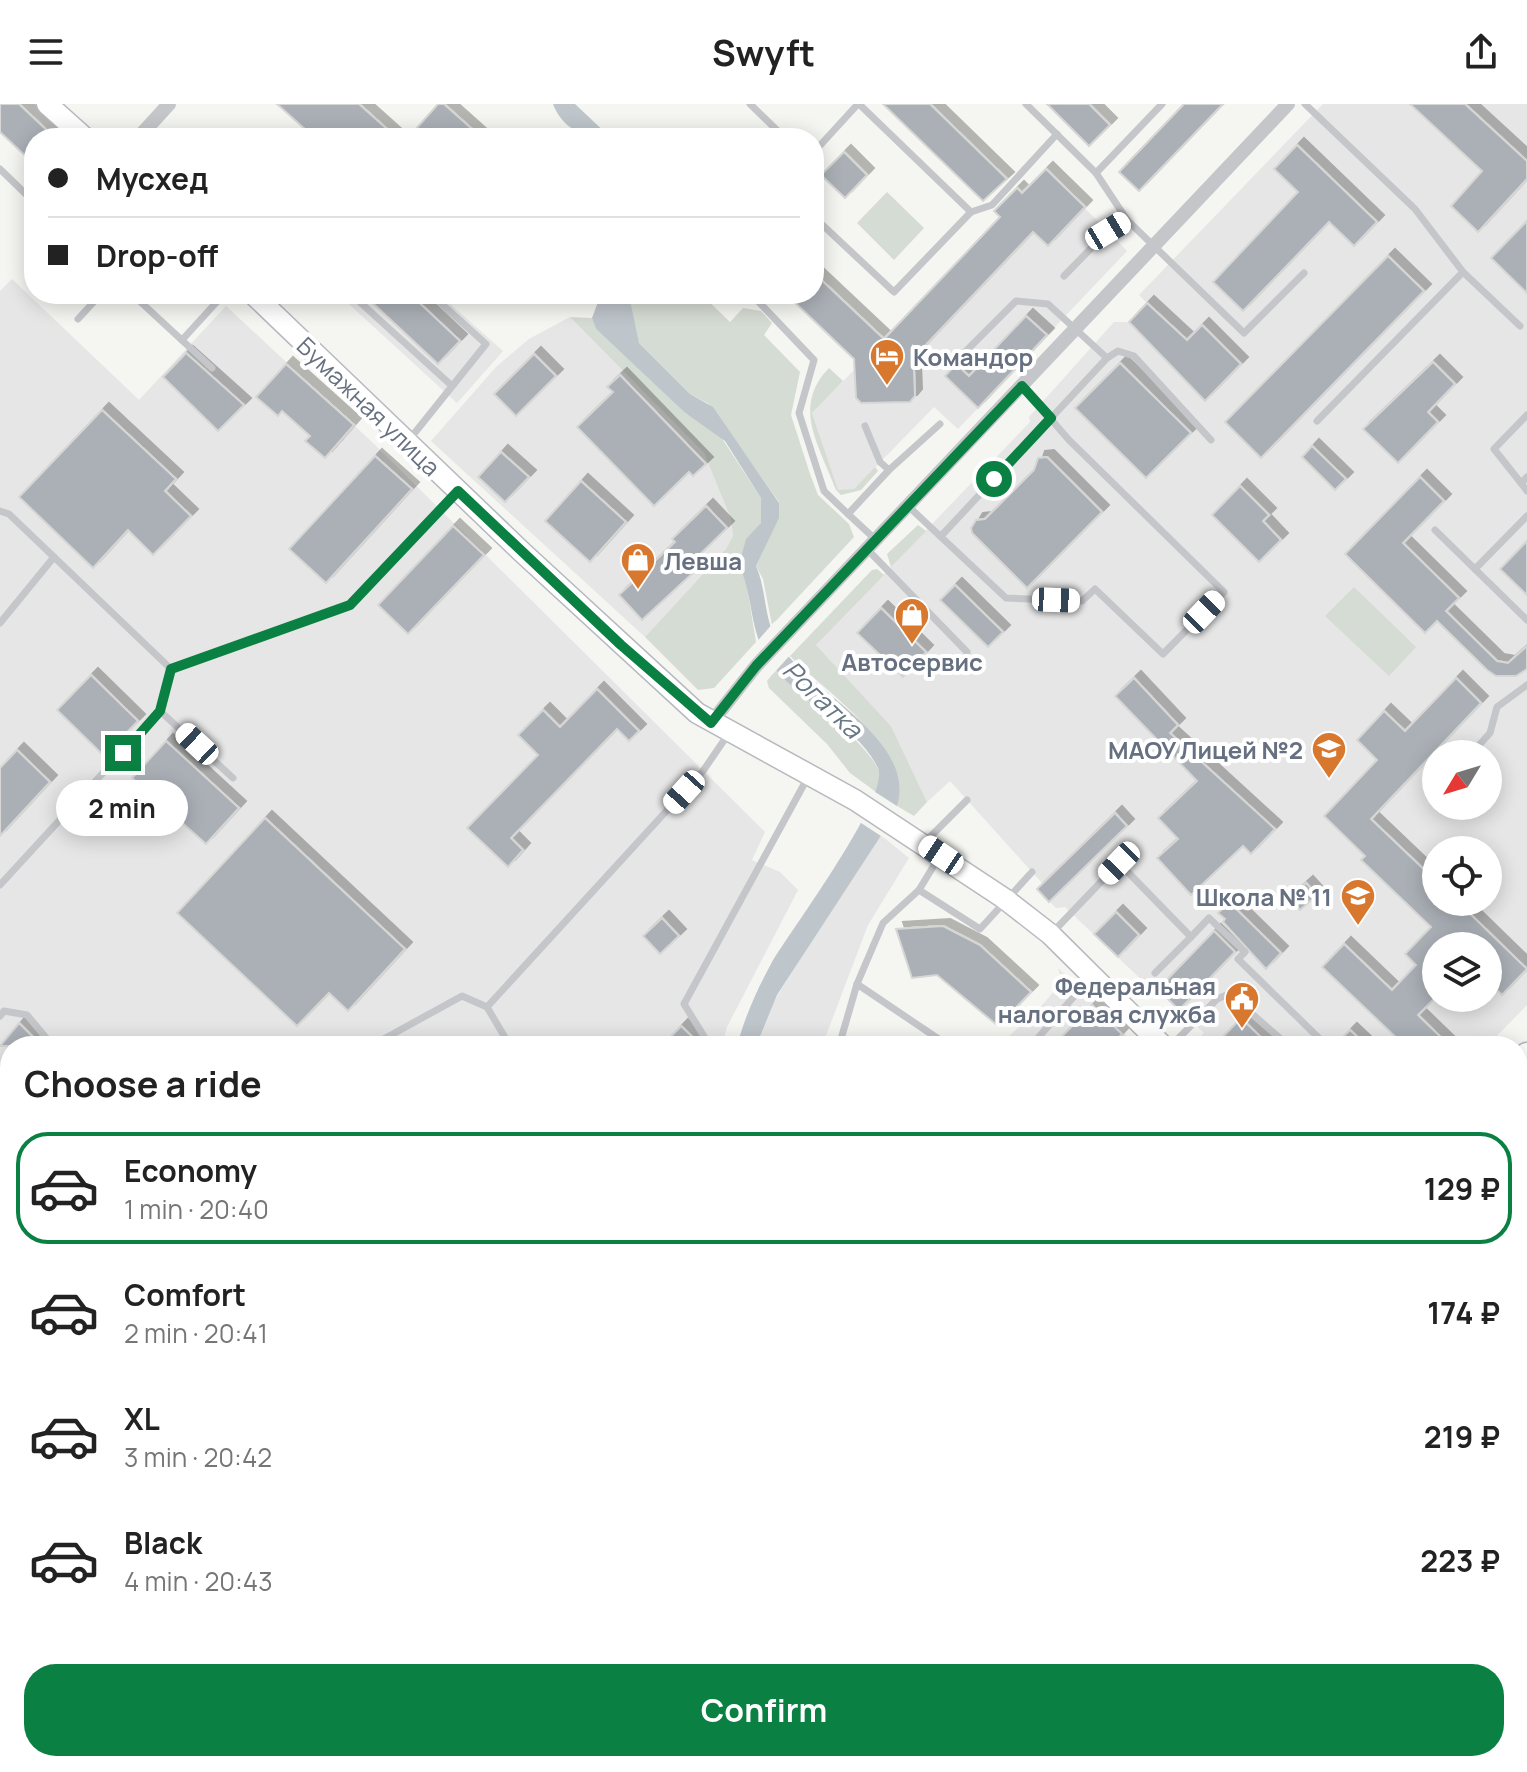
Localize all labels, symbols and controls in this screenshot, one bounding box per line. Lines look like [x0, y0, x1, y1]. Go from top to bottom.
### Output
text: Swyft [712, 28, 815, 77]
icon: menu [24, 30, 68, 74]
icon: share [1459, 30, 1503, 74]
text: Мусхед [96, 158, 208, 199]
car [1081, 208, 1135, 254]
text: Drop-off [96, 235, 218, 276]
street label: Бумажная улица [290, 329, 448, 483]
hotel icon: Командор [868, 337, 906, 387]
place label: Командор [913, 340, 1033, 373]
route start [976, 461, 1012, 497]
shop icon: Левша [619, 541, 657, 591]
place label: Левша [664, 544, 742, 577]
car [1179, 586, 1229, 638]
car [1032, 587, 1080, 613]
shop icon: Автосервис [893, 596, 931, 646]
place label: Автосервис [841, 645, 983, 678]
water label: Рогатка [775, 652, 872, 747]
car [171, 719, 223, 769]
school or university icon: МАОУ Лицей №2 [1310, 730, 1348, 780]
place label: МАОУ Лицей №2 [1108, 733, 1303, 766]
route end [105, 735, 141, 771]
north arrow [1422, 740, 1502, 820]
map controls [1422, 740, 1502, 1012]
car [659, 766, 709, 818]
callout: 2 min [57, 781, 189, 837]
text: 2 min [88, 790, 156, 826]
car [914, 832, 968, 878]
button: locate [1422, 836, 1502, 916]
car [1094, 837, 1144, 889]
school or university icon: Школа № 11 [1339, 877, 1377, 927]
place label: Школа № 11 [1196, 880, 1332, 913]
button: layers [1422, 932, 1502, 1012]
place label: Федеральная налоговая служба [998, 969, 1216, 1030]
public building icon: Федеральная налоговая служба [1223, 980, 1261, 1030]
text: Choose a ride [24, 1059, 262, 1108]
text: Economy [124, 1150, 257, 1191]
icon: car [28, 1152, 100, 1224]
text: 129 ₽ [1424, 1168, 1500, 1209]
text: 1 min · 20:40 [124, 1191, 269, 1227]
text: Comfort [124, 1274, 246, 1315]
icon: car [28, 1276, 100, 1348]
text: 174 ₽ [1427, 1292, 1500, 1333]
text: 2 min · 20:41 [124, 1315, 268, 1351]
text: XL [124, 1398, 160, 1439]
icon: car [28, 1400, 100, 1472]
text: 219 ₽ [1424, 1416, 1500, 1457]
text: 3 min · 20:42 [124, 1439, 272, 1475]
text: Black [124, 1522, 202, 1563]
icon: car [28, 1524, 100, 1596]
text: 223 ₽ [1420, 1540, 1500, 1581]
text: 4 min · 20:43 [124, 1563, 273, 1599]
button: Confirm [24, 1664, 1504, 1756]

